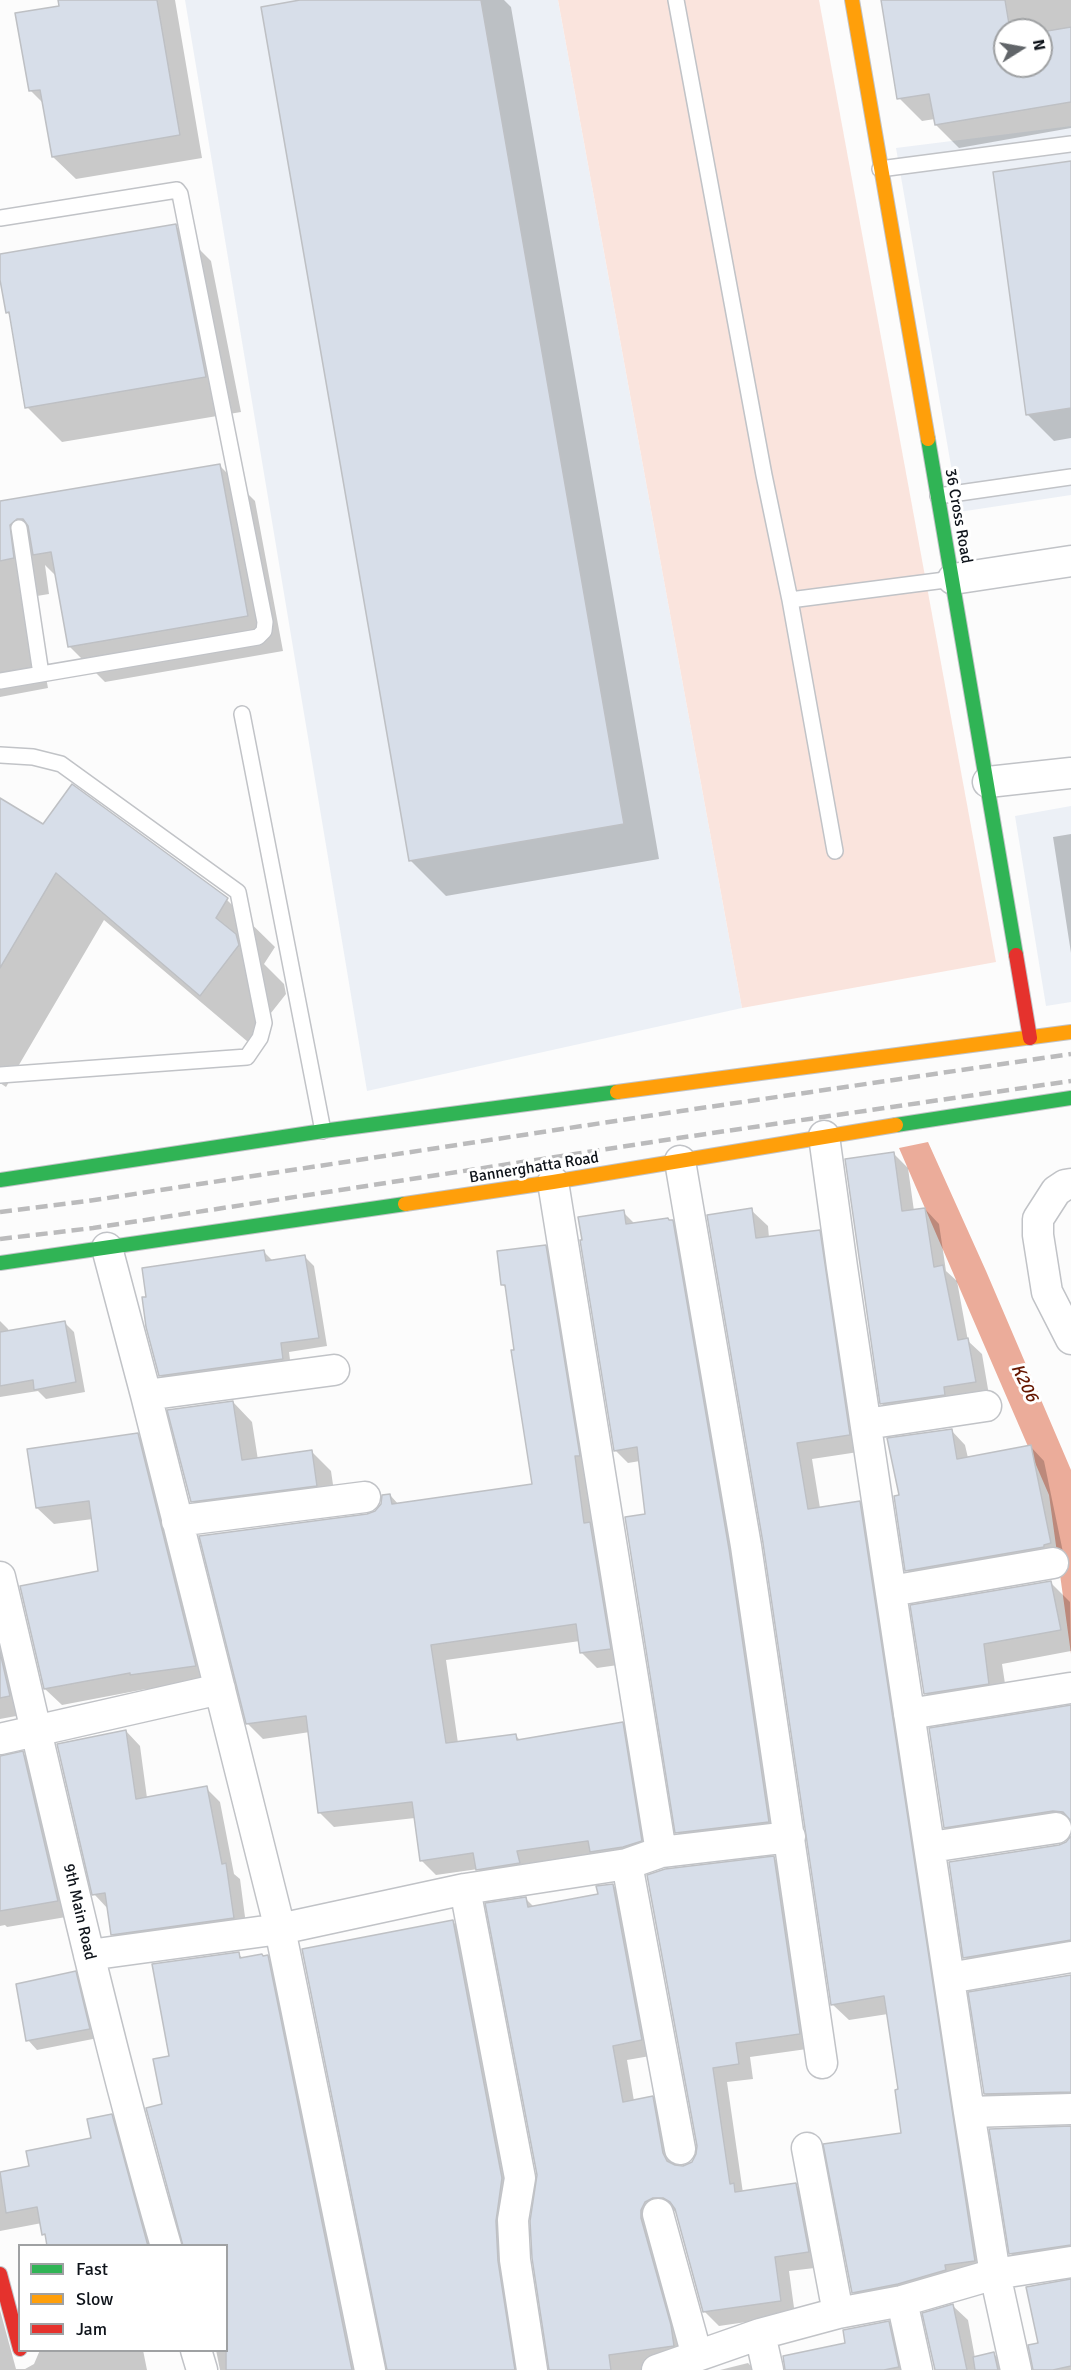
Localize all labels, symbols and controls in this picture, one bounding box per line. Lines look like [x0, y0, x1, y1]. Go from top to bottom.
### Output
north arrow [993, 18, 1053, 78]
text: N [1028, 38, 1050, 52]
street label: 36 Cross Road [940, 467, 976, 565]
street label: Bannerghatta Road [468, 1148, 600, 1188]
water label: K206 [1006, 1360, 1042, 1406]
street label: 9th Main Road [59, 1862, 99, 1962]
legend [18, 2244, 228, 2352]
text: Fast [76, 2258, 108, 2280]
text: Slow [76, 2288, 113, 2310]
text: Jam [76, 2318, 107, 2340]

